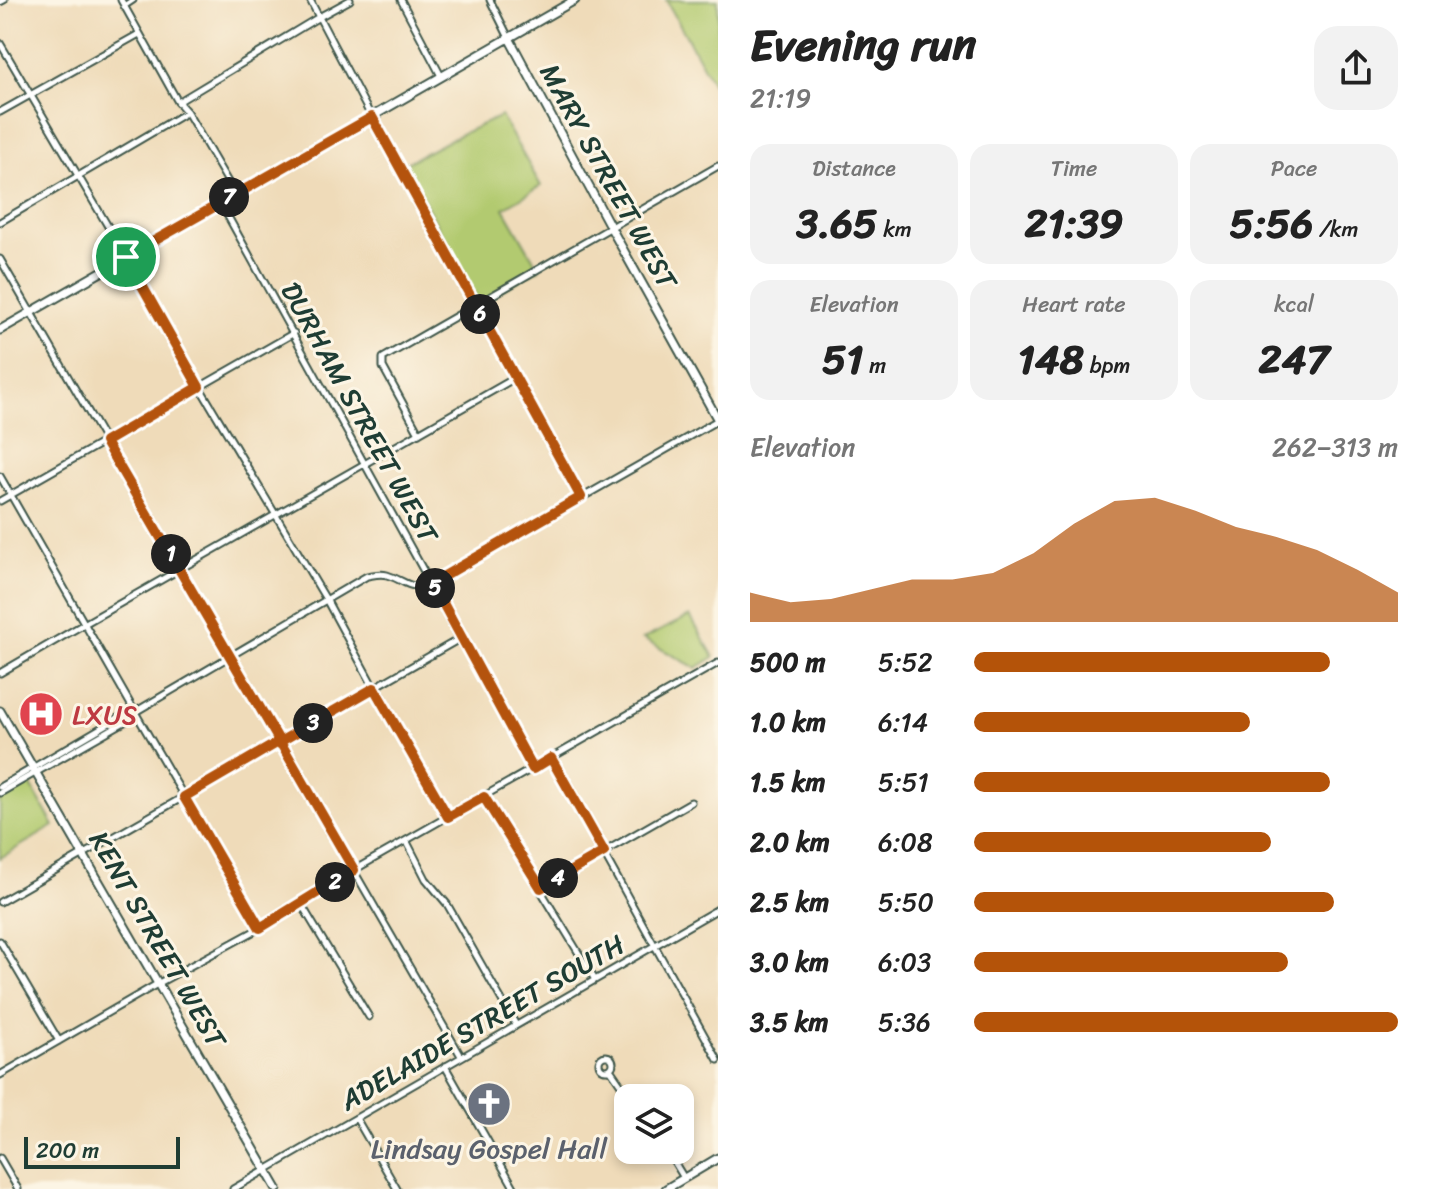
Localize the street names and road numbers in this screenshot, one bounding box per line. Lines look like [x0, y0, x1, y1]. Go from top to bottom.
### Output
street label: MARY STREET WEST [526, 54, 692, 300]
street label: DURHAM STREET WEST [267, 272, 453, 554]
street label: KENT STREET WEST [75, 821, 241, 1059]
street label: ADELAIDE STREET SOUTH [329, 920, 634, 1125]

